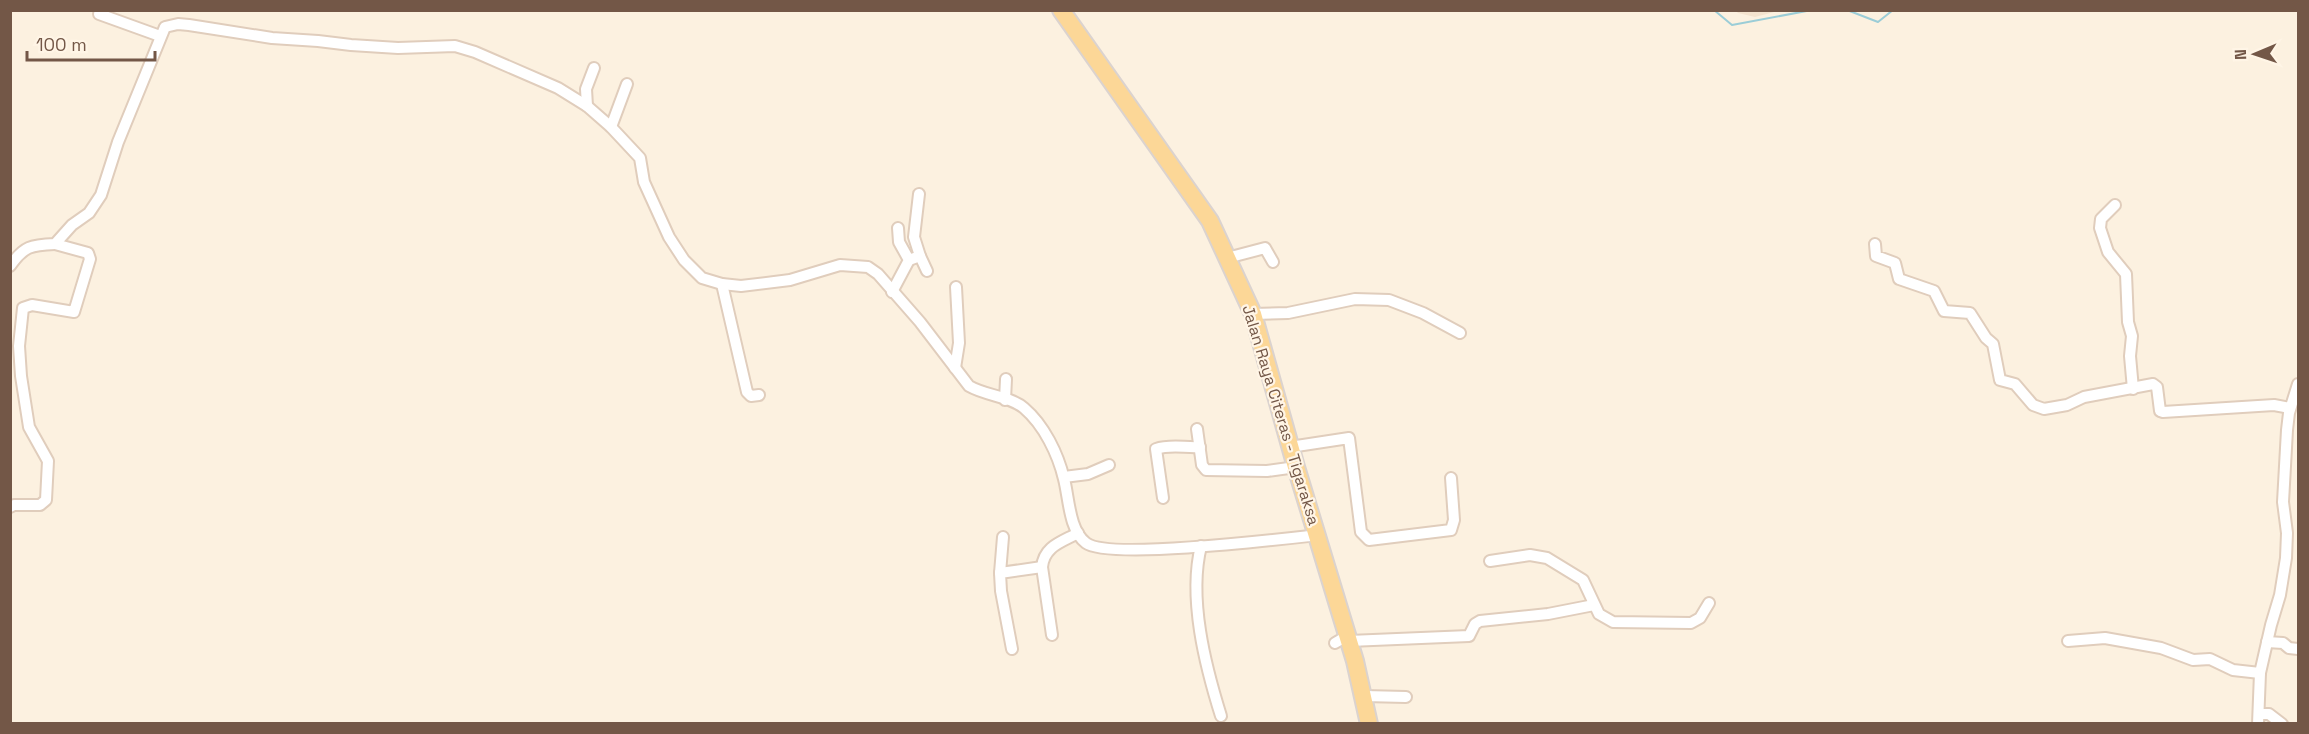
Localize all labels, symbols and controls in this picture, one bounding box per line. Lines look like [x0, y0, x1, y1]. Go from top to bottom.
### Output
scale bar [27, 24, 154, 62]
north arrow [2225, 24, 2285, 84]
text: 100 m [36, 33, 87, 56]
text: N [2230, 49, 2251, 60]
street label: Jalan Raya Citeras - Tigaraksa [1237, 302, 1325, 528]

